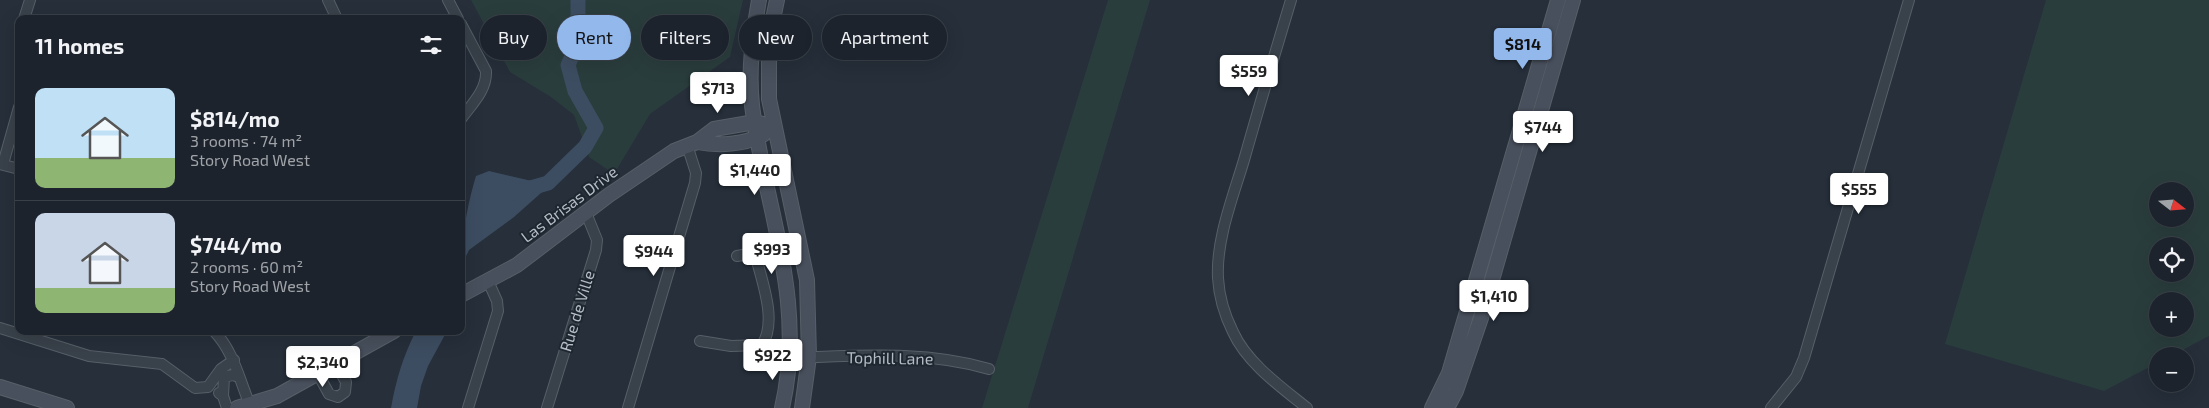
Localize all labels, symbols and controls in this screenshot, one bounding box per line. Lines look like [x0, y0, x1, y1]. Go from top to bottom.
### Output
chip: Buy [480, 15, 547, 60]
chip: Rent [557, 15, 631, 60]
chip: Filters [641, 15, 729, 60]
chip: New [739, 15, 812, 60]
chip: Apartment [822, 15, 947, 60]
pin: $814 [1493, 28, 1553, 70]
icon: filters [417, 31, 445, 59]
text: 11 homes [35, 33, 124, 58]
text: $814 [1505, 34, 1541, 53]
pin: $559 [1219, 54, 1279, 97]
text: $559 [1231, 61, 1267, 80]
pin: $713 [688, 72, 748, 114]
text: $713 [701, 78, 735, 97]
text: $814/mo [190, 106, 280, 131]
icon: home [75, 108, 135, 168]
pin: $744 [1513, 110, 1573, 153]
text: $744 [1524, 117, 1562, 136]
text: 3 rooms · 74 m² [190, 131, 302, 150]
text: Story Road West [190, 150, 310, 169]
pin: $1,440 [714, 154, 796, 196]
text: $1,440 [730, 160, 780, 179]
street label: Las Brisas Drive [517, 161, 621, 246]
pin: $555 [1829, 172, 1889, 215]
text: $555 [1841, 179, 1877, 198]
north arrow [2149, 182, 2194, 228]
map controls [2149, 182, 2194, 392]
text: $744/mo [190, 232, 282, 257]
pin: $993 [742, 232, 802, 275]
icon: home [75, 233, 135, 293]
pin: $944 [624, 234, 684, 277]
button: locate [2149, 237, 2194, 282]
text: $993 [753, 239, 791, 258]
text: $944 [634, 241, 674, 260]
text: 2 rooms · 60 m² [190, 257, 303, 276]
street label: Rue de Ville [555, 268, 598, 354]
text: Story Road West [190, 276, 310, 295]
pin: $1,410 [1453, 280, 1535, 322]
text: $1,410 [1470, 286, 1518, 305]
button: + [2149, 292, 2194, 337]
pin: $922 [743, 338, 803, 381]
text: $922 [754, 345, 792, 364]
pin: $2,340 [282, 346, 364, 388]
street label: Tophill Lane [846, 347, 934, 368]
button: − [2149, 347, 2194, 392]
text: $2,340 [297, 352, 349, 371]

